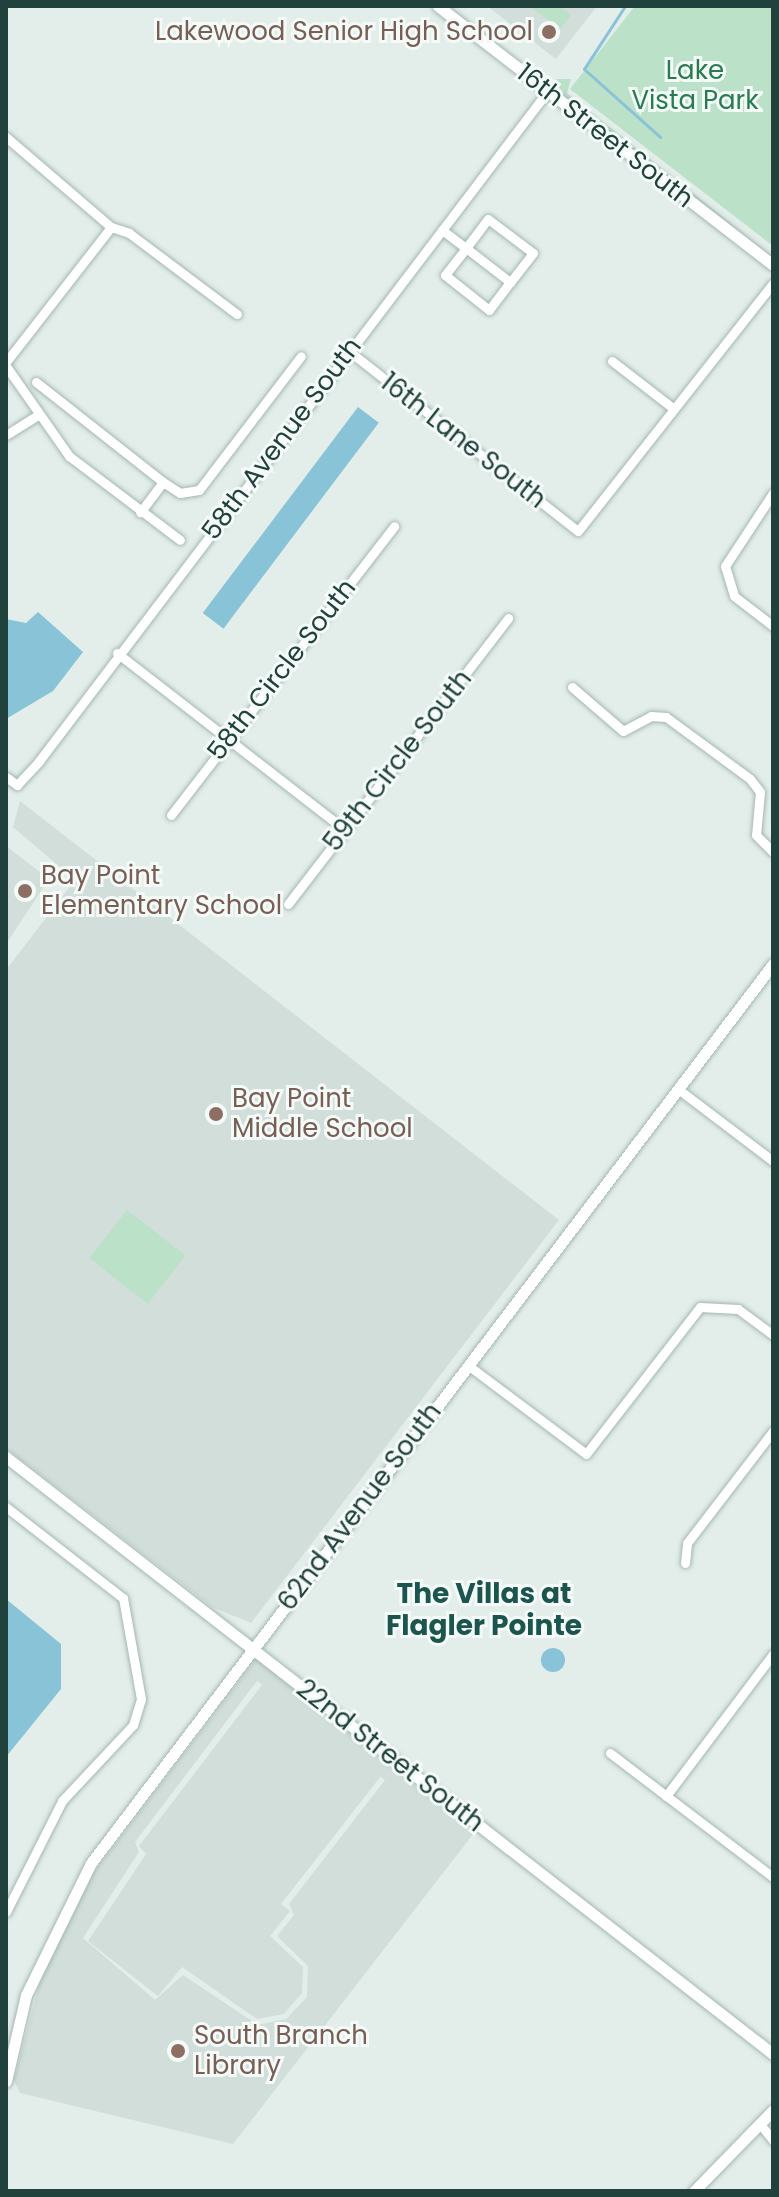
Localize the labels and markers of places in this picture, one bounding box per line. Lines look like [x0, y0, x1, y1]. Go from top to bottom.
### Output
place label: Lakewood Senior High School [155, 16, 533, 48]
marker: Lakewood Senior High School [540, 23, 558, 41]
place label: Bay Point Elementary School [41, 860, 282, 922]
marker: Bay Point Elementary School [16, 882, 34, 900]
place label: Bay Point Middle School [232, 1083, 413, 1144]
marker: Bay Point Middle School [207, 1105, 225, 1123]
place label: South Branch Library [194, 2020, 368, 2082]
marker: South Branch Library [169, 2042, 187, 2060]

